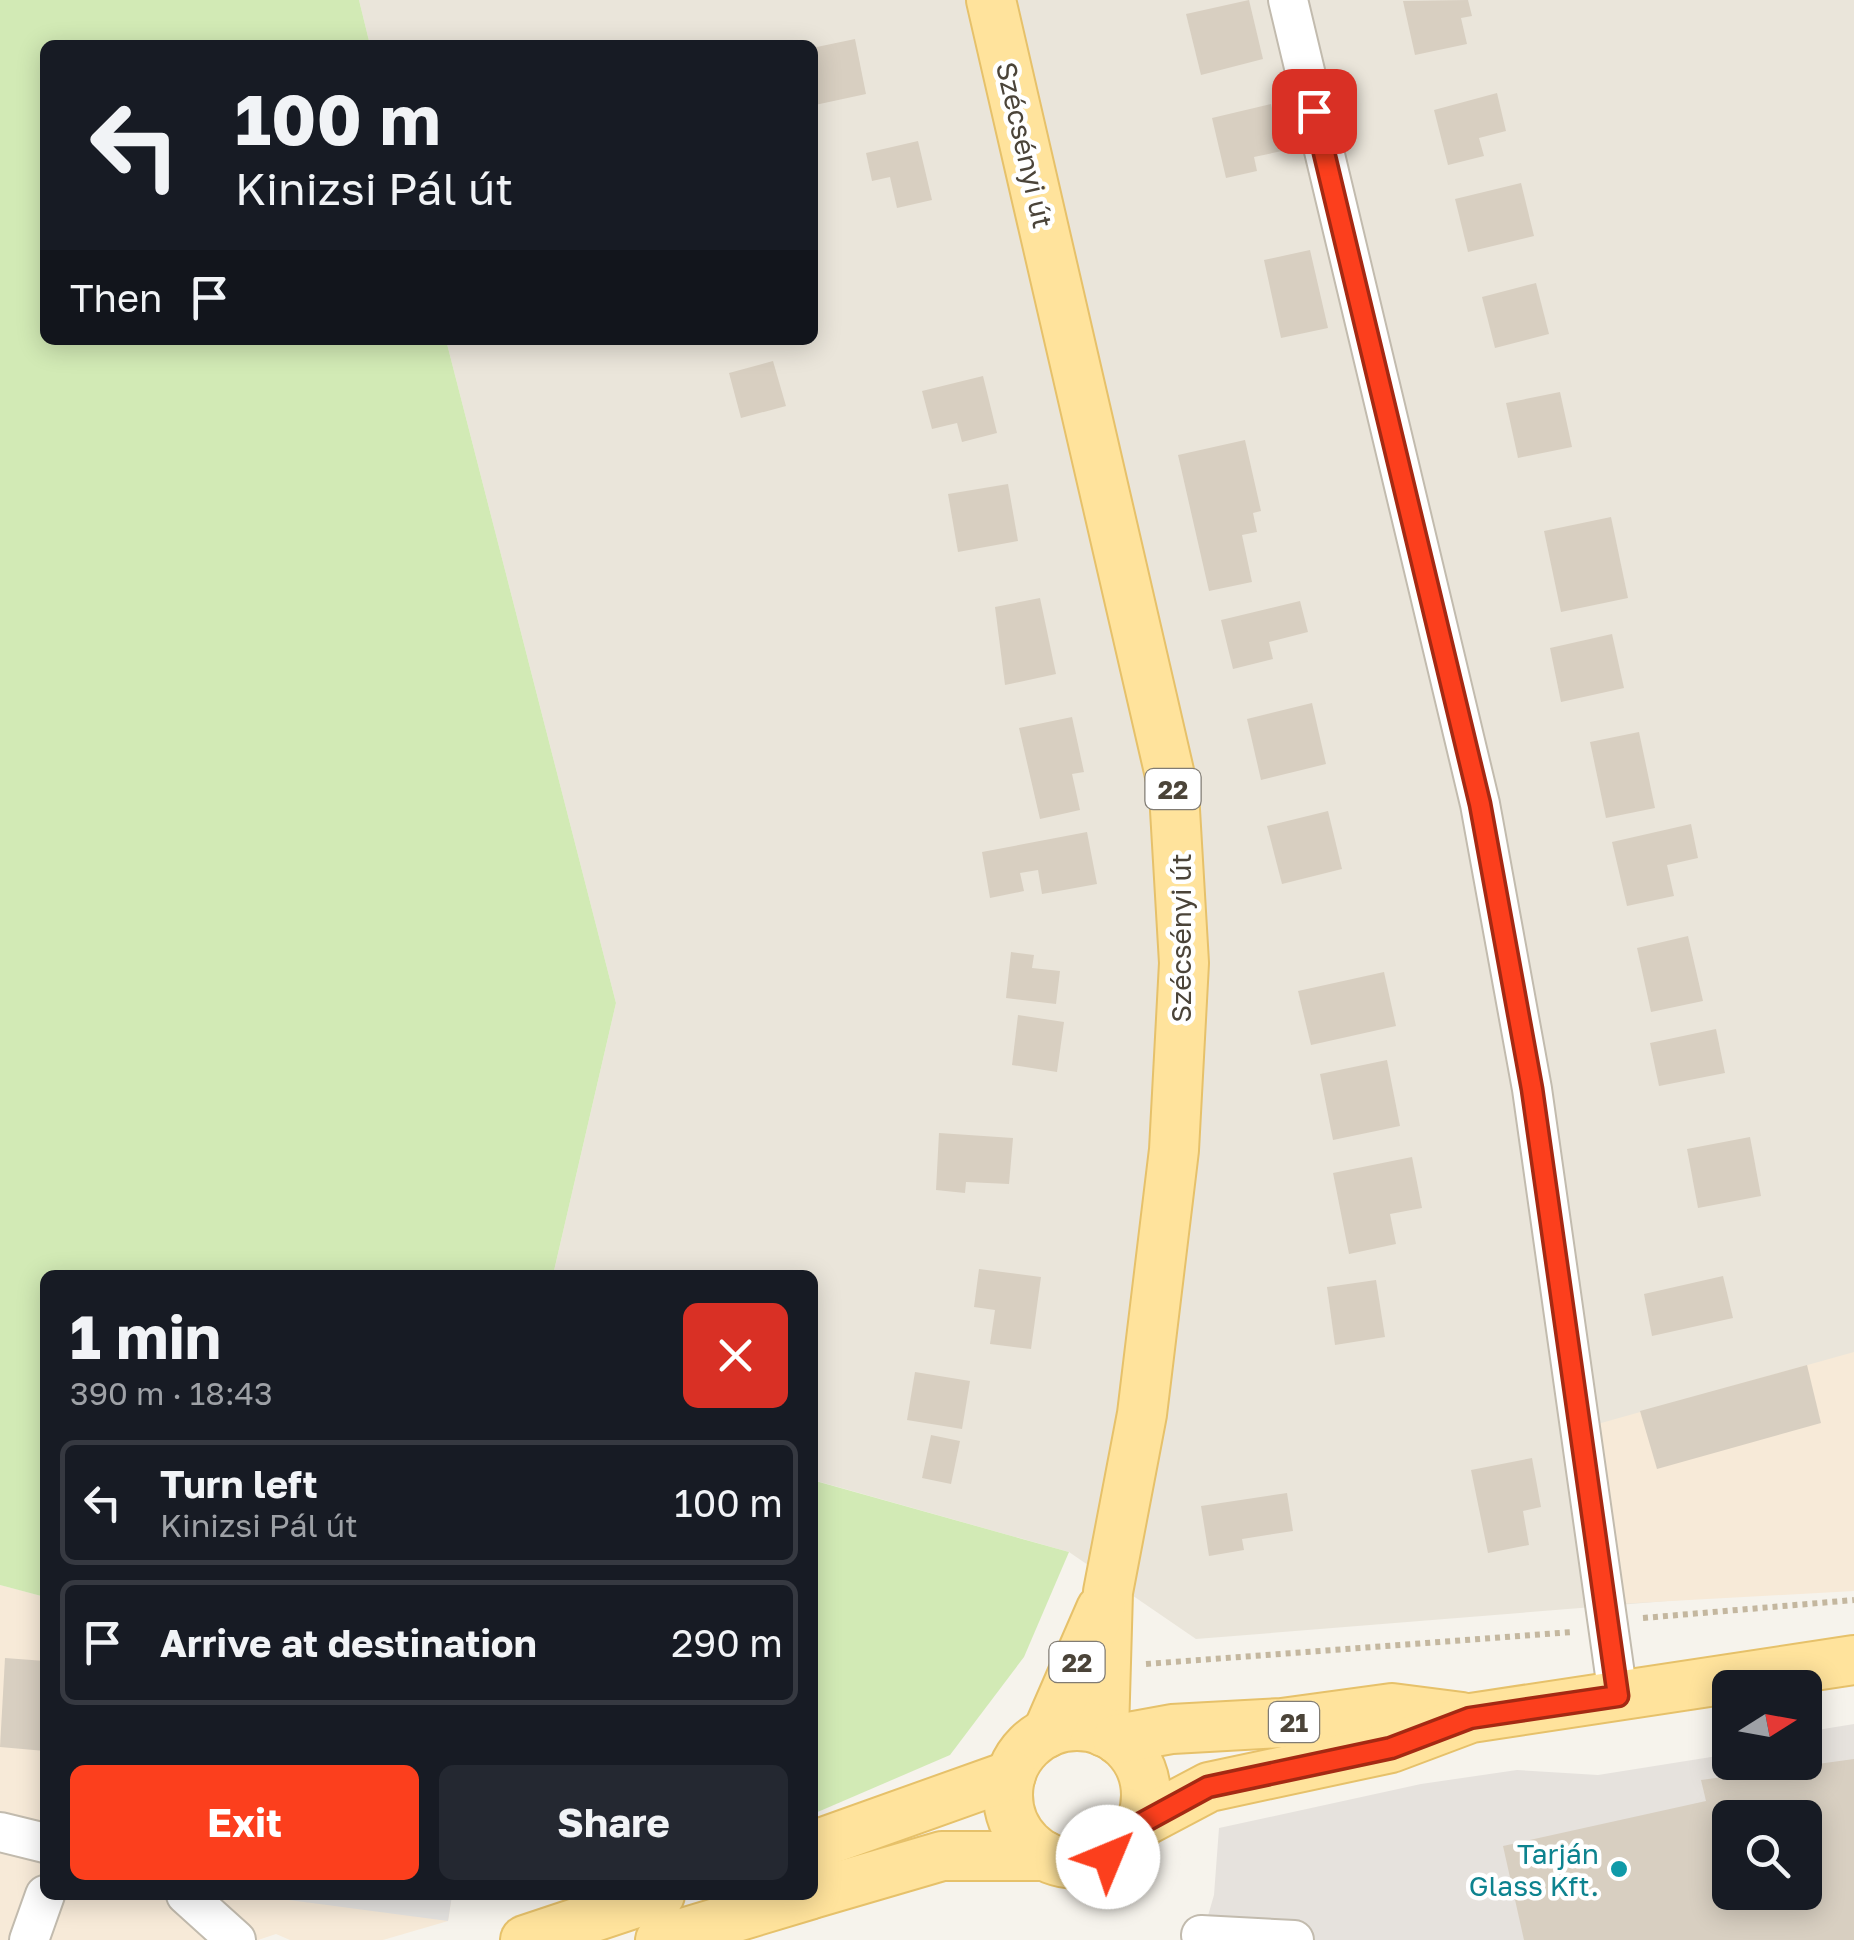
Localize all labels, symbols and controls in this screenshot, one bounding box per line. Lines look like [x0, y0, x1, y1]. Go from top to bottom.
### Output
street label: Szécsényi út [990, 59, 1060, 231]
pin [1272, 69, 1357, 154]
text: 100 m [235, 76, 441, 160]
icon: left [70, 80, 200, 210]
icon: arrive [1287, 84, 1342, 139]
text: Kinizsi Pál út [235, 161, 513, 215]
icon: arrive [182, 270, 237, 325]
text: Then [70, 275, 162, 320]
road number: 22 [1146, 769, 1200, 809]
street label: Szécsényi út [1164, 853, 1197, 1023]
text: 1 min [70, 1300, 221, 1372]
button: close [683, 1303, 788, 1408]
text: 390 m · 18:43 [70, 1374, 273, 1412]
text: Turn left [160, 1461, 318, 1506]
icon: left [75, 1475, 130, 1530]
text: 100 m [674, 1480, 783, 1525]
text: Kinizsi Pál út [160, 1506, 358, 1544]
icon: arrive [75, 1615, 130, 1670]
text: Arrive at destination [160, 1620, 537, 1665]
text: 290 m [671, 1620, 783, 1665]
road number: 22 [1050, 1642, 1104, 1682]
north arrow [1712, 1670, 1822, 1780]
map controls [1712, 1670, 1822, 1910]
road number: 21 [1269, 1702, 1319, 1742]
button: Exit [70, 1765, 419, 1880]
button: Share [439, 1765, 788, 1880]
button: search [1712, 1800, 1822, 1910]
position arrow [1056, 1805, 1160, 1909]
place label: Tarján Glass Kft. [1469, 1837, 1599, 1902]
marker: Tarján Glass Kft. [1608, 1858, 1630, 1880]

